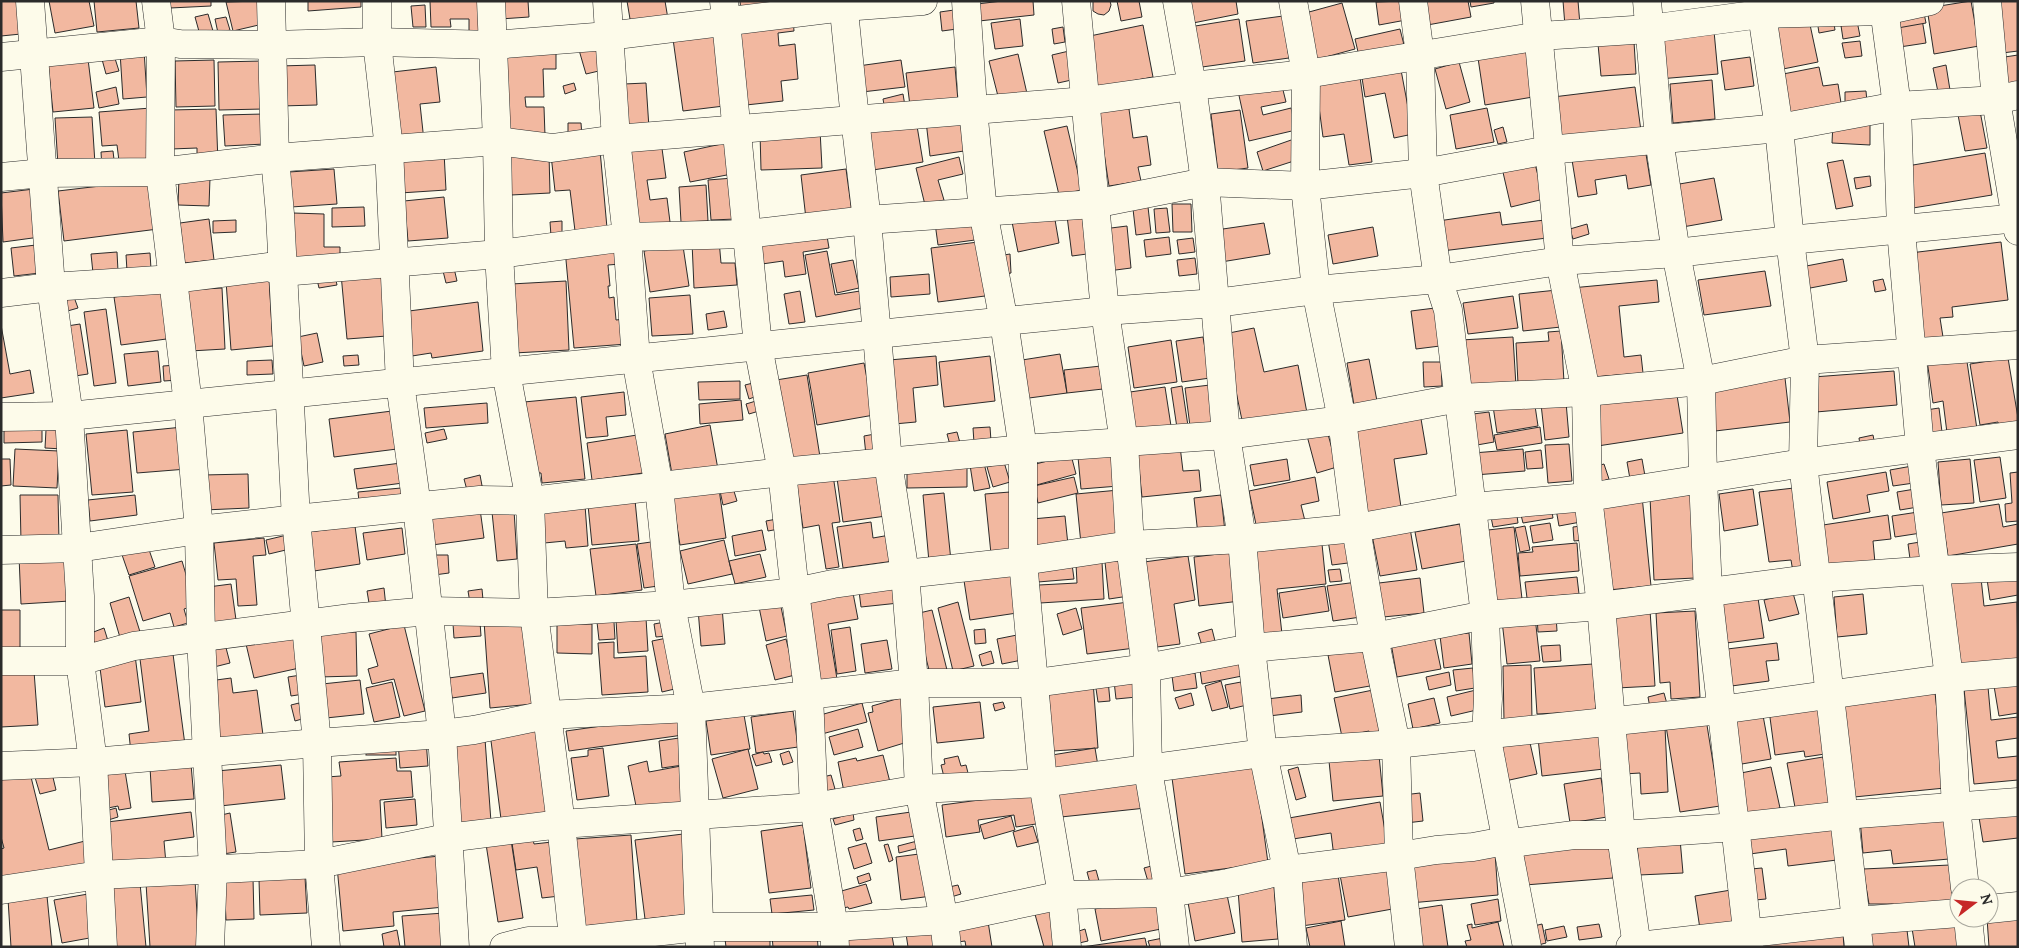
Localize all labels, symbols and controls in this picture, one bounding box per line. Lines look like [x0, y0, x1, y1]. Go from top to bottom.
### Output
north arrow [1949, 878, 1999, 928]
text: N [1976, 892, 1997, 907]

